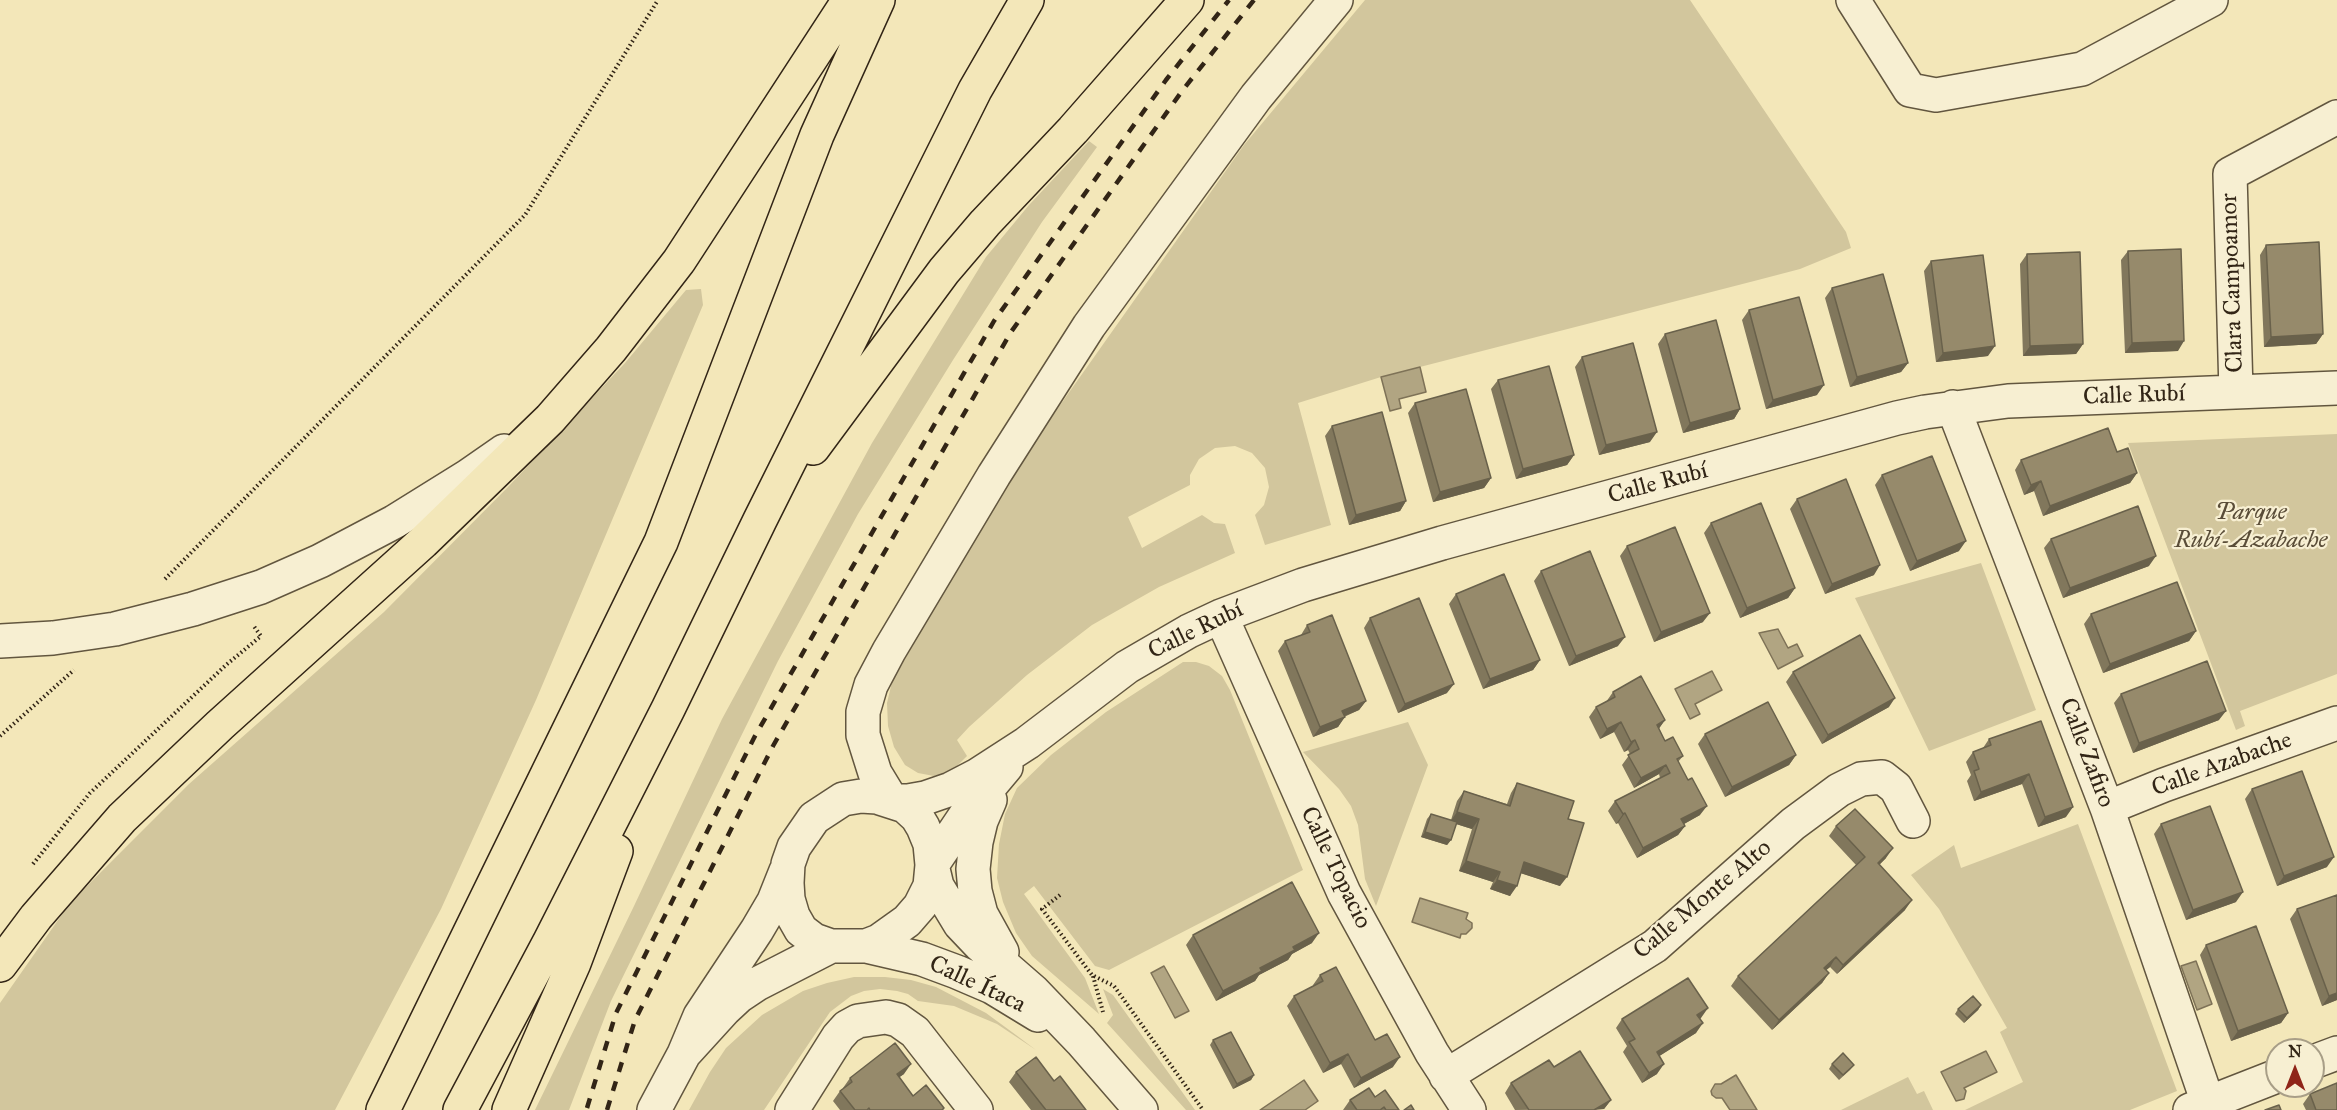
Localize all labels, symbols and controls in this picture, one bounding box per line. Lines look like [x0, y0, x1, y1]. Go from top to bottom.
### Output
street label: Clara Campoamor [2215, 193, 2251, 373]
street label: Calle Rubí [2082, 380, 2186, 412]
street label: Calle Rubí [1605, 457, 1711, 511]
park label: Parque Rubí-Azabache [2175, 499, 2327, 555]
street label: Calle Rubí [1144, 596, 1248, 666]
street label: Calle Zafiro [2052, 694, 2120, 812]
street label: Calle Azabache [2148, 726, 2296, 804]
street label: Calle Topacio [1293, 802, 1377, 934]
street label: Calle Monte Alto [1628, 834, 1778, 966]
street label: Calle Ítaca [924, 950, 1030, 1020]
north arrow [2265, 1038, 2325, 1098]
text: N [2288, 1042, 2302, 1061]

